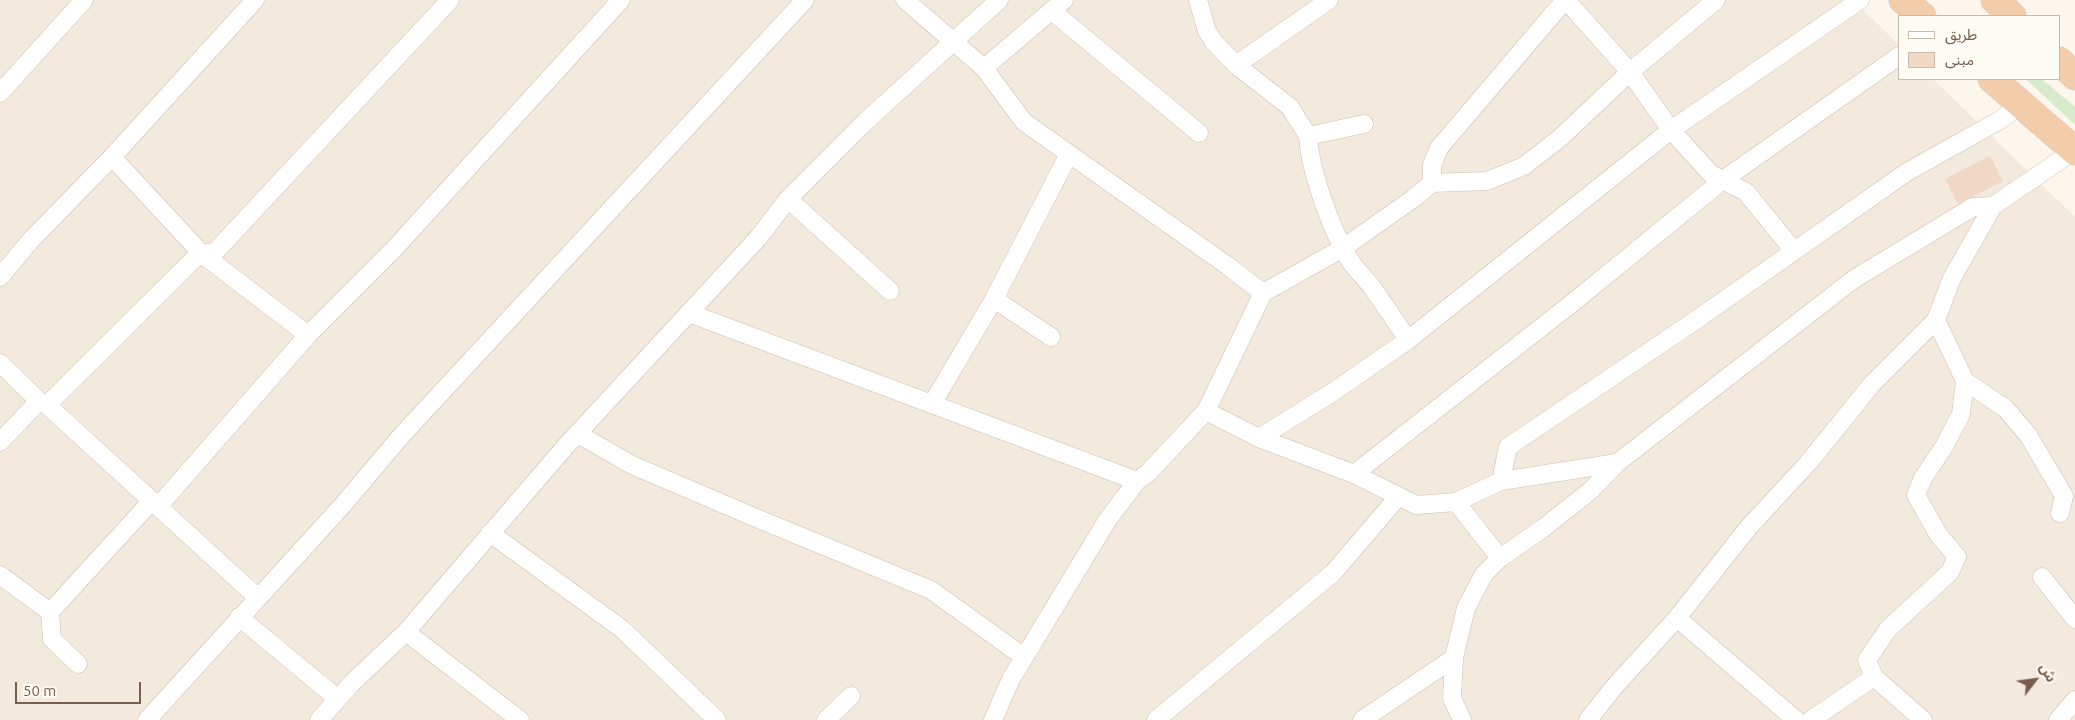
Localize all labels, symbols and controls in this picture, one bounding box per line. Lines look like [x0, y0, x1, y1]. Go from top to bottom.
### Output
legend [1898, 15, 2060, 80]
text: طريق [1945, 26, 1977, 43]
text: مبنى [1945, 51, 1974, 68]
north arrow [2010, 655, 2060, 705]
text: ش [2036, 660, 2060, 685]
scale bar [18, 672, 144, 704]
text: 50 m [23, 682, 56, 699]

